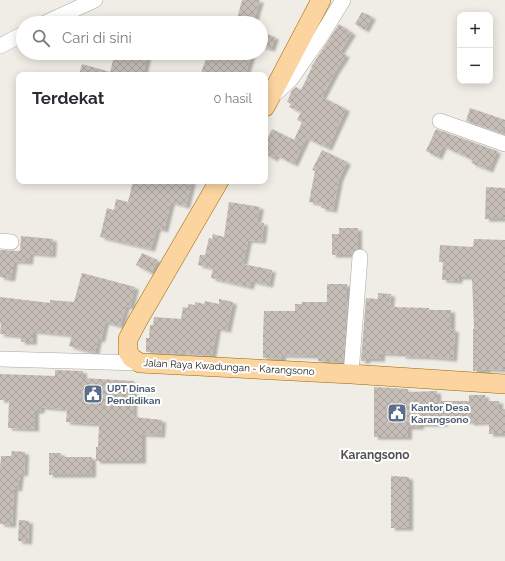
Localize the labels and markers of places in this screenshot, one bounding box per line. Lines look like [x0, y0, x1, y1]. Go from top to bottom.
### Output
public building icon: UPT Dinas Pendidikan [82, 383, 104, 405]
place label: UPT Dinas Pendidikan [107, 383, 160, 406]
public building icon: Kantor Desa Karangsono [386, 402, 408, 424]
place label: Kantor Desa Karangsono [411, 402, 469, 425]

